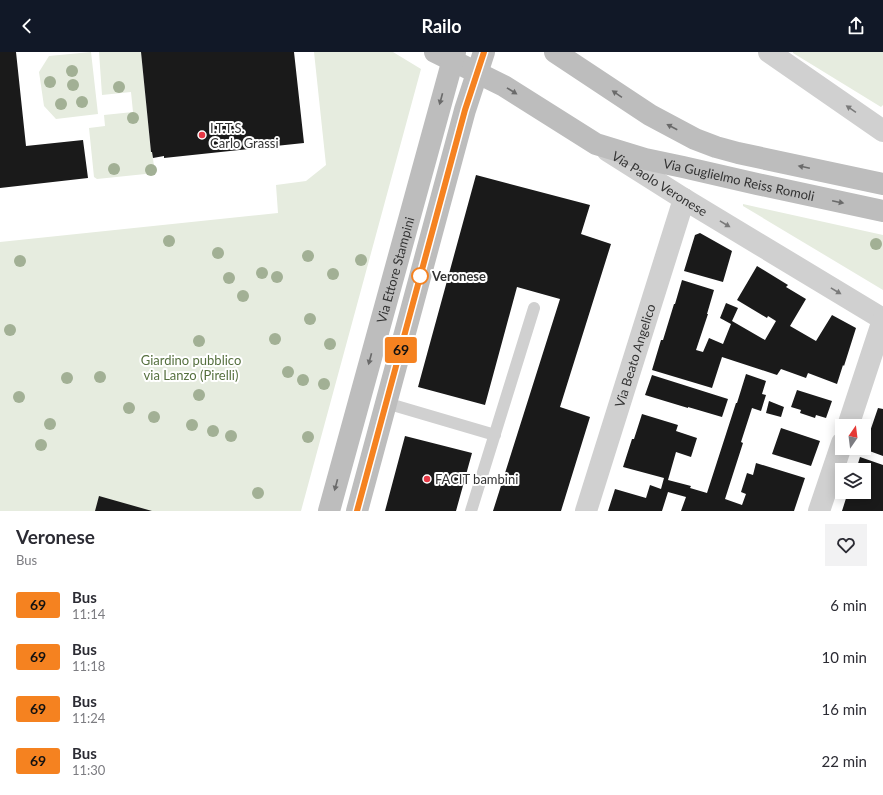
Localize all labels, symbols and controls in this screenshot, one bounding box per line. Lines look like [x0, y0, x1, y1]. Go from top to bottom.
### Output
icon: back [16, 15, 38, 37]
text: Railo [422, 15, 461, 37]
icon: share [845, 15, 867, 37]
one-way arrow [507, 87, 517, 95]
one-way arrow [612, 90, 623, 98]
one-way arrow [438, 93, 444, 105]
one-way arrow [846, 105, 856, 113]
place label: I.T.T.S. Carlo Grassi [210, 120, 279, 151]
one-way arrow [666, 124, 678, 131]
marker: I.T.T.S. Carlo Grassi [197, 130, 207, 140]
street label: Via Paolo Veronese [609, 148, 710, 219]
street label: Via Guglielmo Reiss Romoli [662, 155, 816, 204]
one-way arrow [798, 164, 810, 170]
one-way arrow [832, 199, 845, 205]
street label: Via Ettore Stampini [373, 215, 417, 325]
one-way arrow [719, 220, 731, 227]
marker: Veronese [411, 267, 429, 285]
place label: Veronese [431, 268, 486, 284]
one-way arrow [830, 287, 842, 294]
street label: Via Beato Angelico [611, 302, 659, 409]
line badge: 69 [383, 337, 419, 363]
text: 69 [393, 341, 409, 358]
park label: Giardino pubblico via Lanzo (Pirelli) [141, 352, 241, 383]
one-way arrow [367, 353, 373, 365]
north arrow [835, 419, 871, 455]
map controls [835, 419, 871, 499]
button: layers [835, 463, 871, 499]
place label: FACIT bambini [435, 471, 518, 487]
marker: FACIT bambini [422, 474, 432, 484]
one-way arrow [333, 479, 339, 491]
button: heart [825, 524, 867, 566]
text: Veronese [16, 525, 95, 548]
text: Bus [16, 552, 37, 568]
text: Bus [72, 588, 97, 606]
text: 69 [30, 596, 46, 613]
text: 6 min [830, 596, 867, 614]
text: 11:14 [72, 606, 105, 622]
text: Bus [72, 640, 97, 658]
text: 69 [30, 648, 46, 665]
text: 10 min [821, 648, 867, 666]
text: 11:18 [72, 658, 105, 674]
text: Bus [72, 692, 97, 710]
text: 69 [30, 700, 46, 717]
text: 16 min [821, 700, 867, 718]
text: 11:24 [72, 710, 105, 726]
text: Bus [72, 744, 97, 762]
text: 69 [30, 752, 46, 769]
text: 22 min [821, 752, 867, 770]
text: 11:30 [72, 762, 105, 778]

